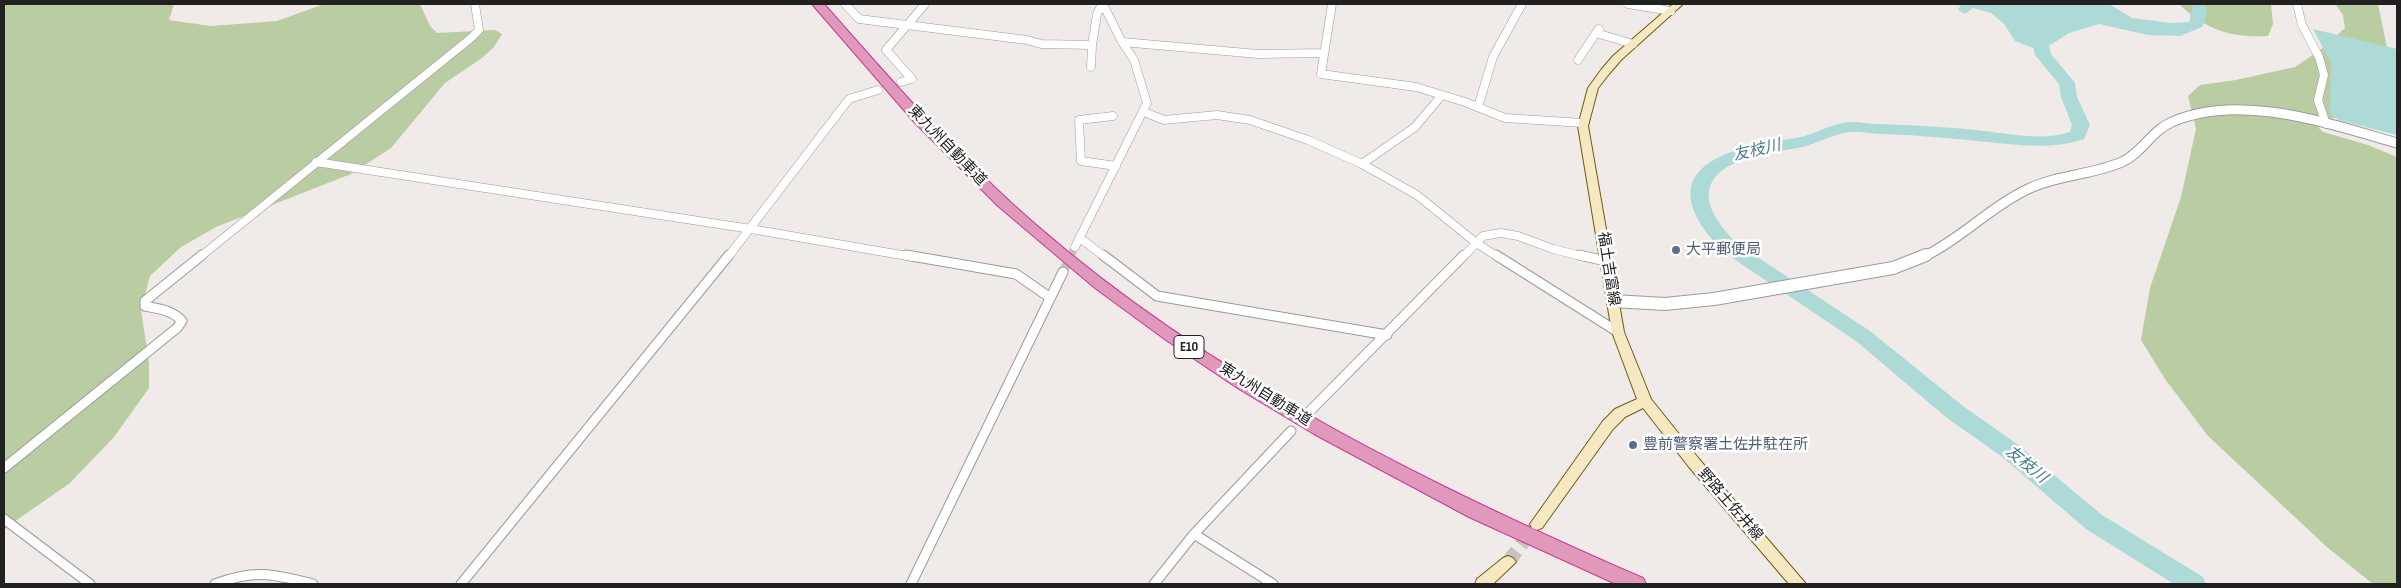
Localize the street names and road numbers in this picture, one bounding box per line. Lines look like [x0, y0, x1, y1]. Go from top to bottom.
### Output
street label: 東九州自動車道 [904, 102, 990, 190]
street label: 福土吉富線 [1593, 231, 1623, 307]
road number: E10 [1174, 336, 1204, 358]
street label: 東九州自動車道 [1216, 360, 1314, 430]
street label: 野路土佐井線 [1694, 465, 1766, 545]

